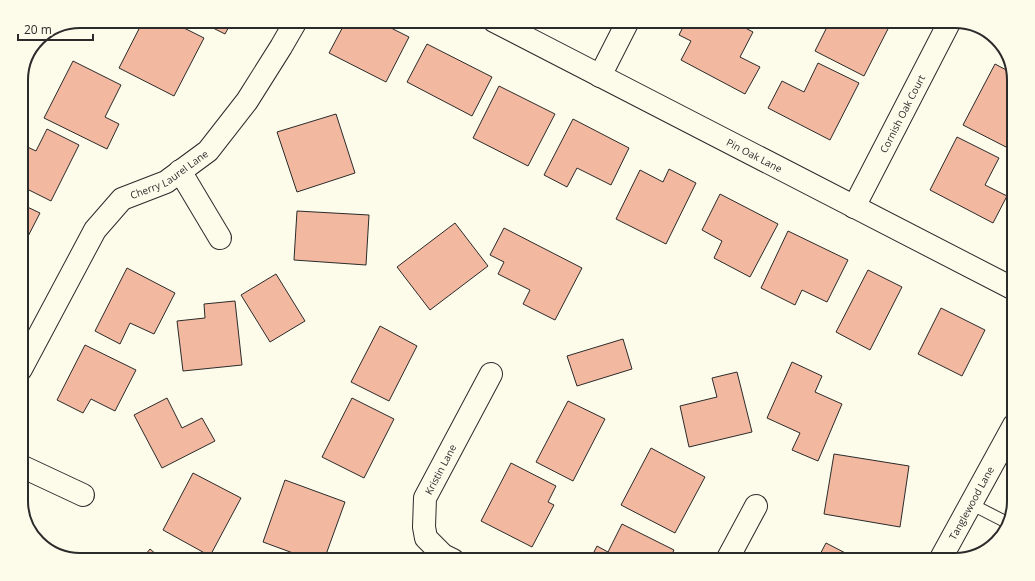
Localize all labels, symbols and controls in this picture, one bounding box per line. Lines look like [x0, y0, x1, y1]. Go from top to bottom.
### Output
scale bar [18, 16, 93, 42]
text: 20 m [24, 21, 52, 38]
street label: Cornish Oak Court [876, 72, 928, 155]
street label: Pin Oak Lane [724, 135, 785, 176]
street label: Cherry Laurel Lane [128, 146, 211, 202]
street label: Kristin Lane [421, 441, 460, 497]
street label: Tanglewood Lane [945, 463, 997, 542]

